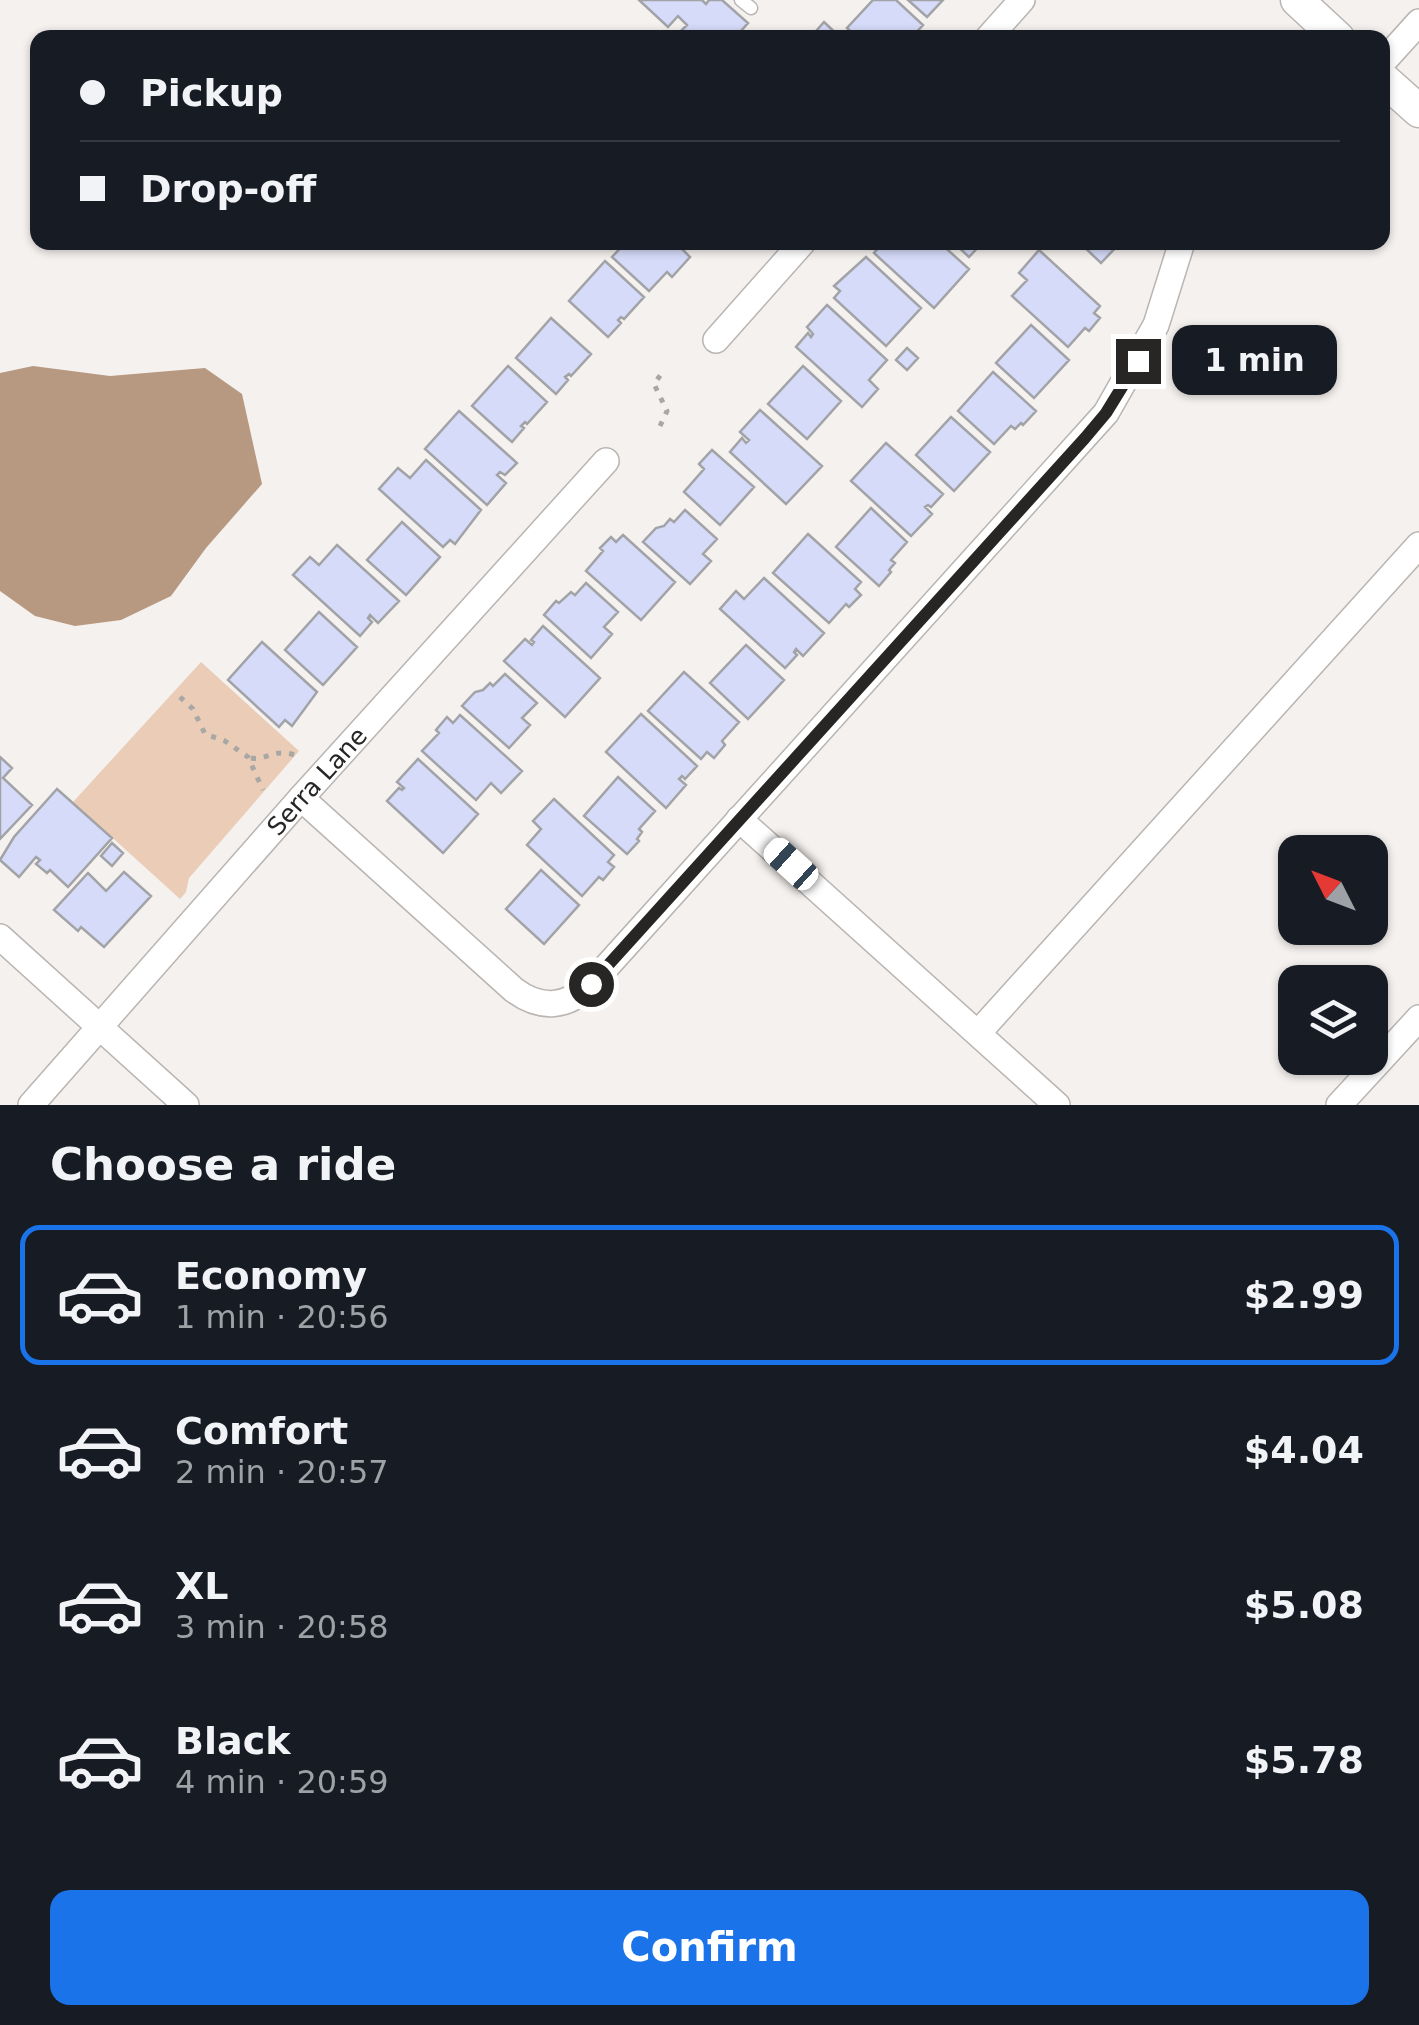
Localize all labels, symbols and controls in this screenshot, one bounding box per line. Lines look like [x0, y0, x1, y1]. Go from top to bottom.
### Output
text: Pickup [140, 71, 283, 115]
text: Drop-off [140, 167, 316, 211]
callout: 1 min [1173, 326, 1338, 396]
route end [1116, 339, 1161, 384]
text: 1 min [1204, 341, 1305, 379]
street label: Serra Lane [261, 721, 373, 841]
car [759, 833, 823, 895]
north arrow [1278, 835, 1388, 945]
map controls [1278, 835, 1388, 1075]
route start [569, 962, 614, 1007]
button: layers [1278, 965, 1388, 1075]
text: Choose a ride [50, 1138, 396, 1191]
icon: car [55, 1250, 145, 1340]
text: Economy [175, 1254, 367, 1298]
text: $2.99 [1244, 1273, 1364, 1317]
text: 1 min · 20:56 [175, 1298, 389, 1336]
icon: car [55, 1405, 145, 1495]
text: Comfort [175, 1409, 348, 1453]
text: $4.04 [1244, 1428, 1364, 1472]
text: 2 min · 20:57 [175, 1453, 389, 1491]
icon: car [55, 1560, 145, 1650]
text: XL [175, 1564, 229, 1608]
text: $5.08 [1244, 1583, 1364, 1627]
text: 3 min · 20:58 [175, 1608, 389, 1646]
icon: car [55, 1715, 145, 1805]
text: Black [175, 1719, 290, 1763]
text: $5.78 [1244, 1738, 1364, 1782]
text: 4 min · 20:59 [175, 1763, 389, 1801]
button: Confirm [50, 1890, 1369, 2005]

